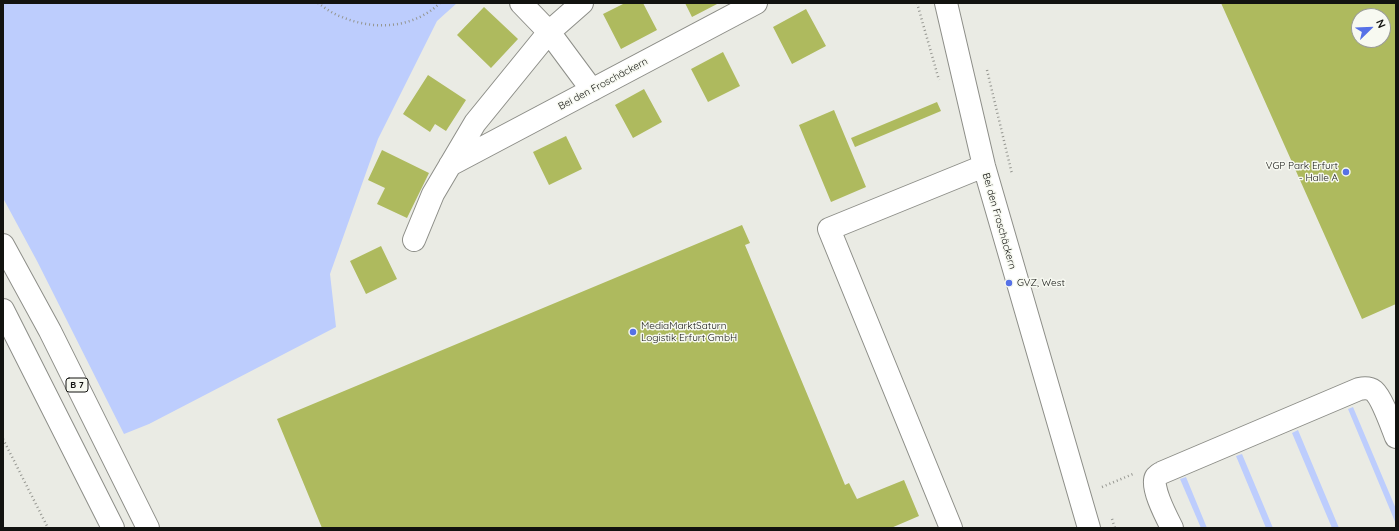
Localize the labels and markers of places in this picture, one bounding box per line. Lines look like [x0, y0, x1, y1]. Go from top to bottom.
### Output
place label: VGP Park Erfurt - Halle A [1266, 160, 1338, 184]
marker: VGP Park Erfurt - Halle A [1341, 167, 1351, 177]
place label: GVZ, West [1017, 277, 1065, 289]
marker: GVZ, West [1004, 278, 1014, 288]
place label: MediaMarktSaturn Logistik Erfurt GmbH [641, 320, 737, 344]
marker: MediaMarktSaturn Logistik Erfurt GmbH [628, 327, 638, 337]

